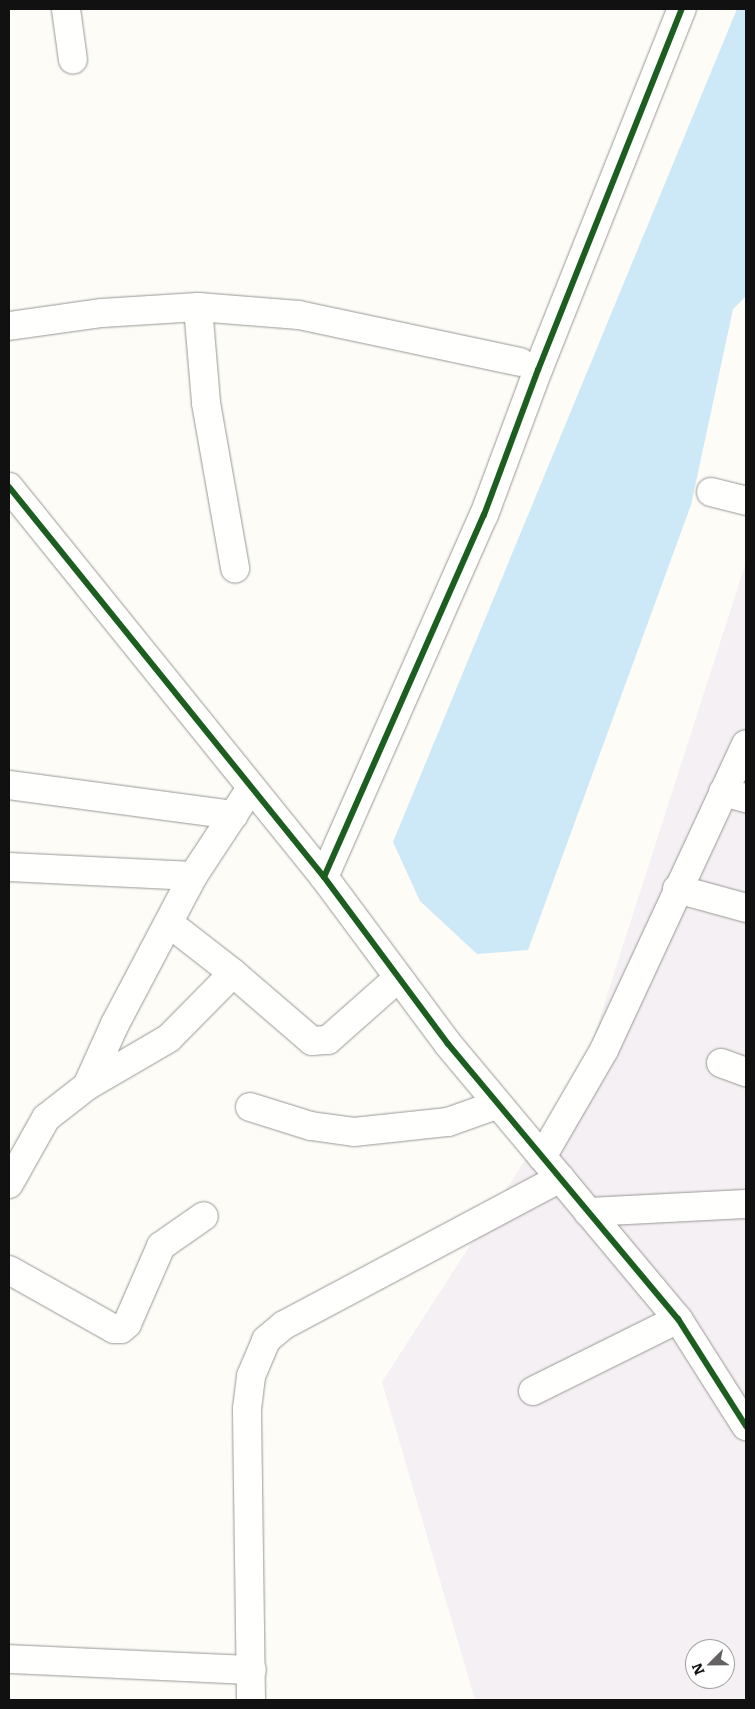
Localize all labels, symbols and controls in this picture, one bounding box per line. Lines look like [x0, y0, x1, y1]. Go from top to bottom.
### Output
north arrow [685, 1639, 735, 1689]
text: N [686, 1660, 709, 1679]

